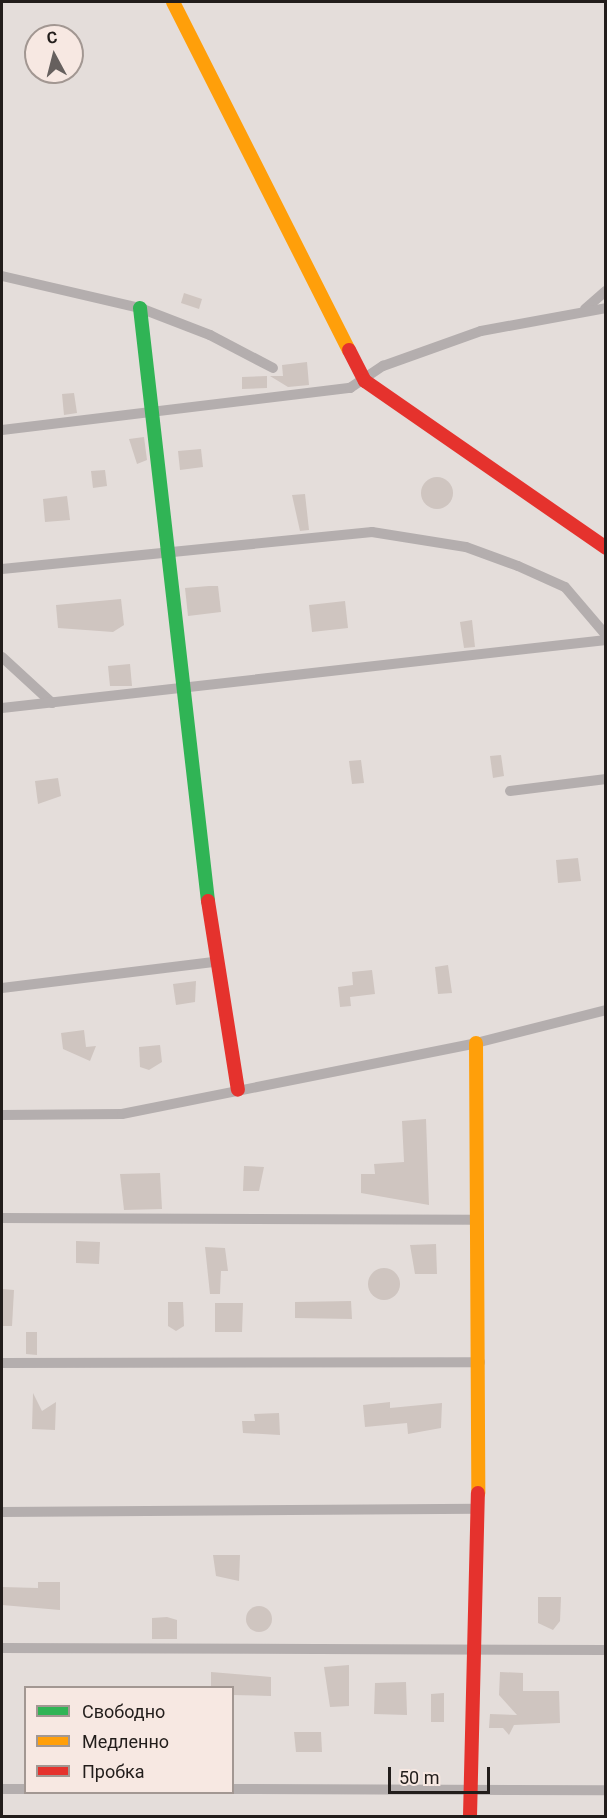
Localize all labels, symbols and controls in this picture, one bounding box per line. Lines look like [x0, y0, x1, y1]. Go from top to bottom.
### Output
north arrow [24, 24, 84, 84]
text: С [46, 28, 58, 48]
legend [24, 1686, 234, 1794]
text: Свободно [82, 1701, 165, 1722]
text: Медленно [82, 1731, 169, 1752]
scale bar [391, 1755, 493, 1793]
text: Пробка [82, 1761, 145, 1782]
text: 50 m [399, 1767, 439, 1788]

